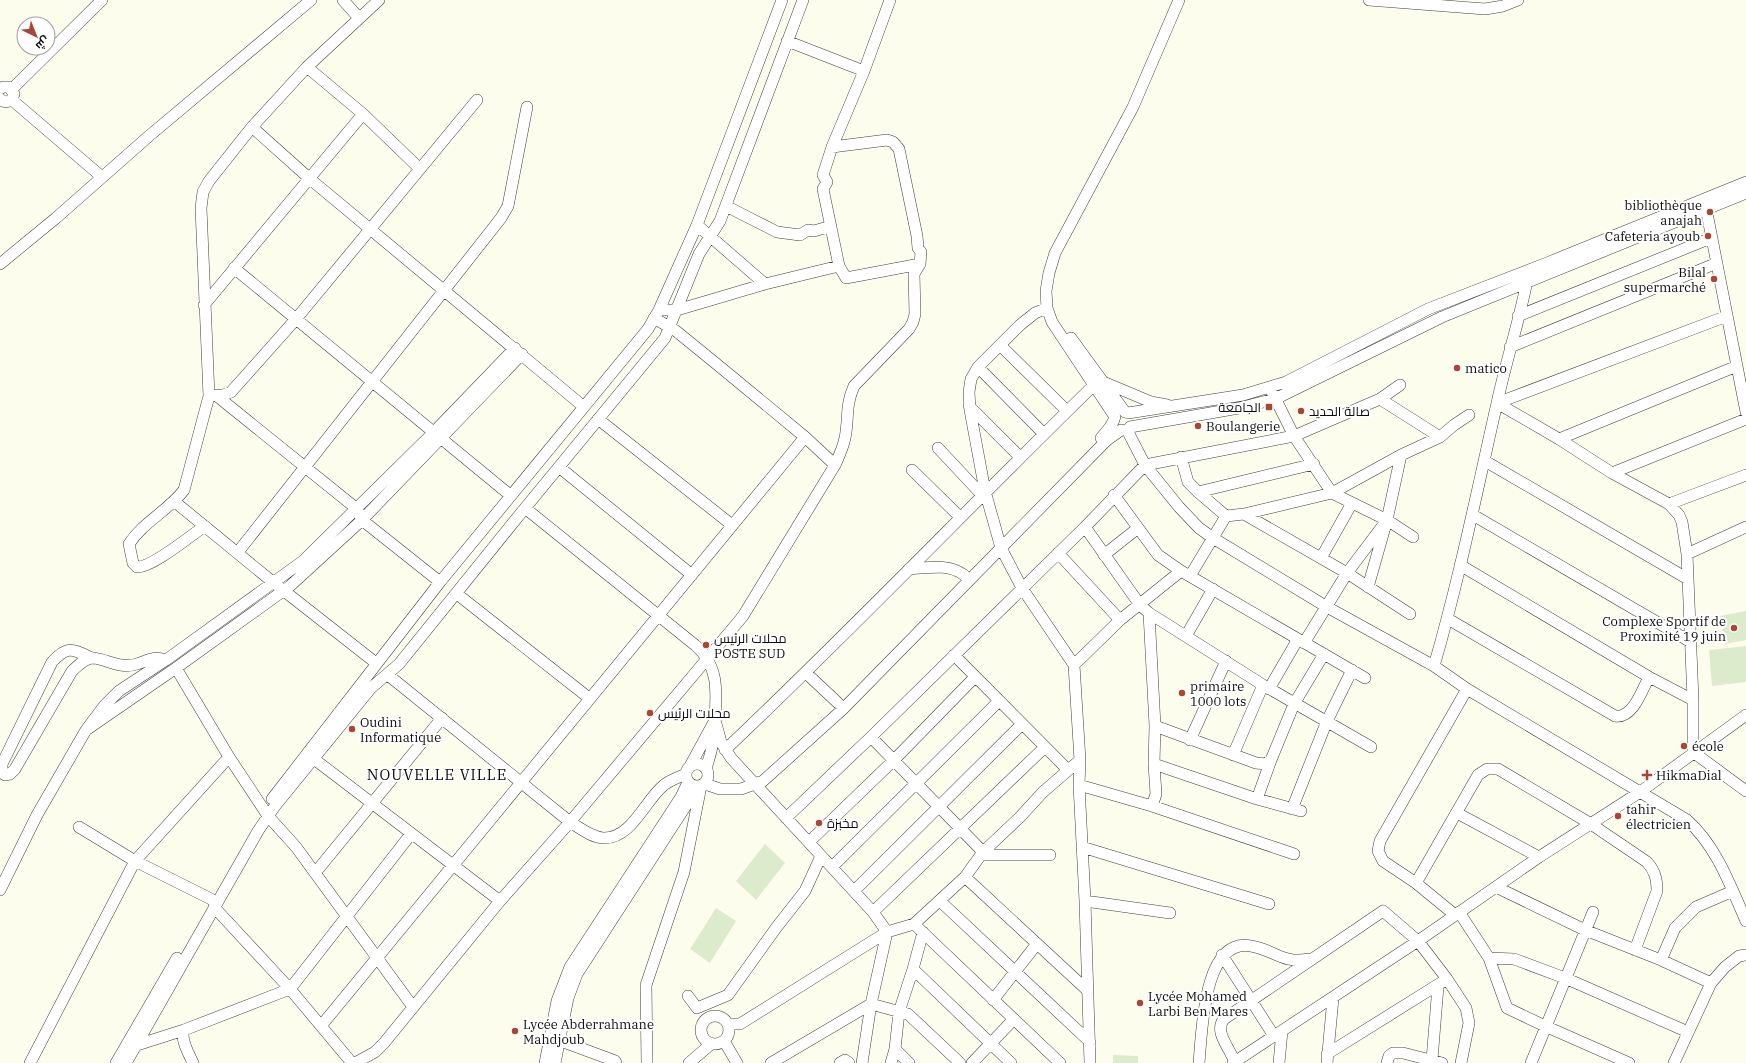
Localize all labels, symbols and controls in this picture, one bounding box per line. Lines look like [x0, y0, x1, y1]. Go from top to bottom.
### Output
north arrow [16, 16, 56, 56]
text: ش [33, 33, 53, 53]
place label: bibliothèque anajah [1624, 197, 1702, 229]
marker: bibliothèque anajah [1705, 207, 1715, 217]
place label: Cafeteria ayoub [1605, 228, 1700, 245]
marker: Cafeteria ayoub [1703, 231, 1713, 241]
place label: Bilal supermarché [1624, 264, 1706, 296]
marker: Bilal supermarché [1709, 274, 1719, 284]
place label: matico [1465, 360, 1507, 377]
marker: matico [1452, 363, 1462, 373]
place label: الجامعة [1218, 399, 1261, 416]
marker: الجامعة [1264, 402, 1274, 412]
place label: صالة الحديد [1309, 403, 1370, 420]
marker: صالة الحديد [1296, 406, 1306, 416]
place label: Boulangerie [1206, 418, 1280, 435]
marker: Boulangerie [1193, 421, 1203, 431]
place label: Complexe Sportif de Proximité 19 juin [1602, 613, 1726, 645]
marker: Complexe Sportif de Proximité 19 juin [1729, 623, 1739, 633]
place label: محلات الرئيس POSTE SUD [714, 630, 787, 662]
marker: محلات الرئيس POSTE SUD [701, 640, 711, 650]
place label: primaire 1000 lots [1190, 678, 1246, 710]
marker: primaire 1000 lots [1177, 688, 1187, 698]
place label: محلات الرئيس [658, 705, 731, 722]
marker: محلات الرئيس [645, 708, 655, 718]
place label: Oudini Informatique [360, 714, 441, 746]
marker: Oudini Informatique [347, 724, 357, 734]
place label: école [1692, 738, 1724, 755]
marker: école [1679, 741, 1689, 751]
district label: NOUVELLE VILLE [367, 765, 507, 784]
place label: HikmaDial [1656, 767, 1722, 784]
marker: HikmaDial [1641, 769, 1653, 781]
place label: tahir électricien [1626, 801, 1691, 833]
marker: tahir électricien [1613, 811, 1623, 821]
place label: مخبزة [827, 815, 859, 832]
marker: مخبزة [814, 818, 824, 828]
place label: Lycée Mohamed Larbi Ben Mares [1148, 988, 1248, 1020]
marker: Lycée Mohamed Larbi Ben Mares [1135, 998, 1145, 1008]
place label: Lycée Abderrahmane Mahdjoub [523, 1016, 654, 1048]
marker: Lycée Abderrahmane Mahdjoub [510, 1026, 520, 1036]

